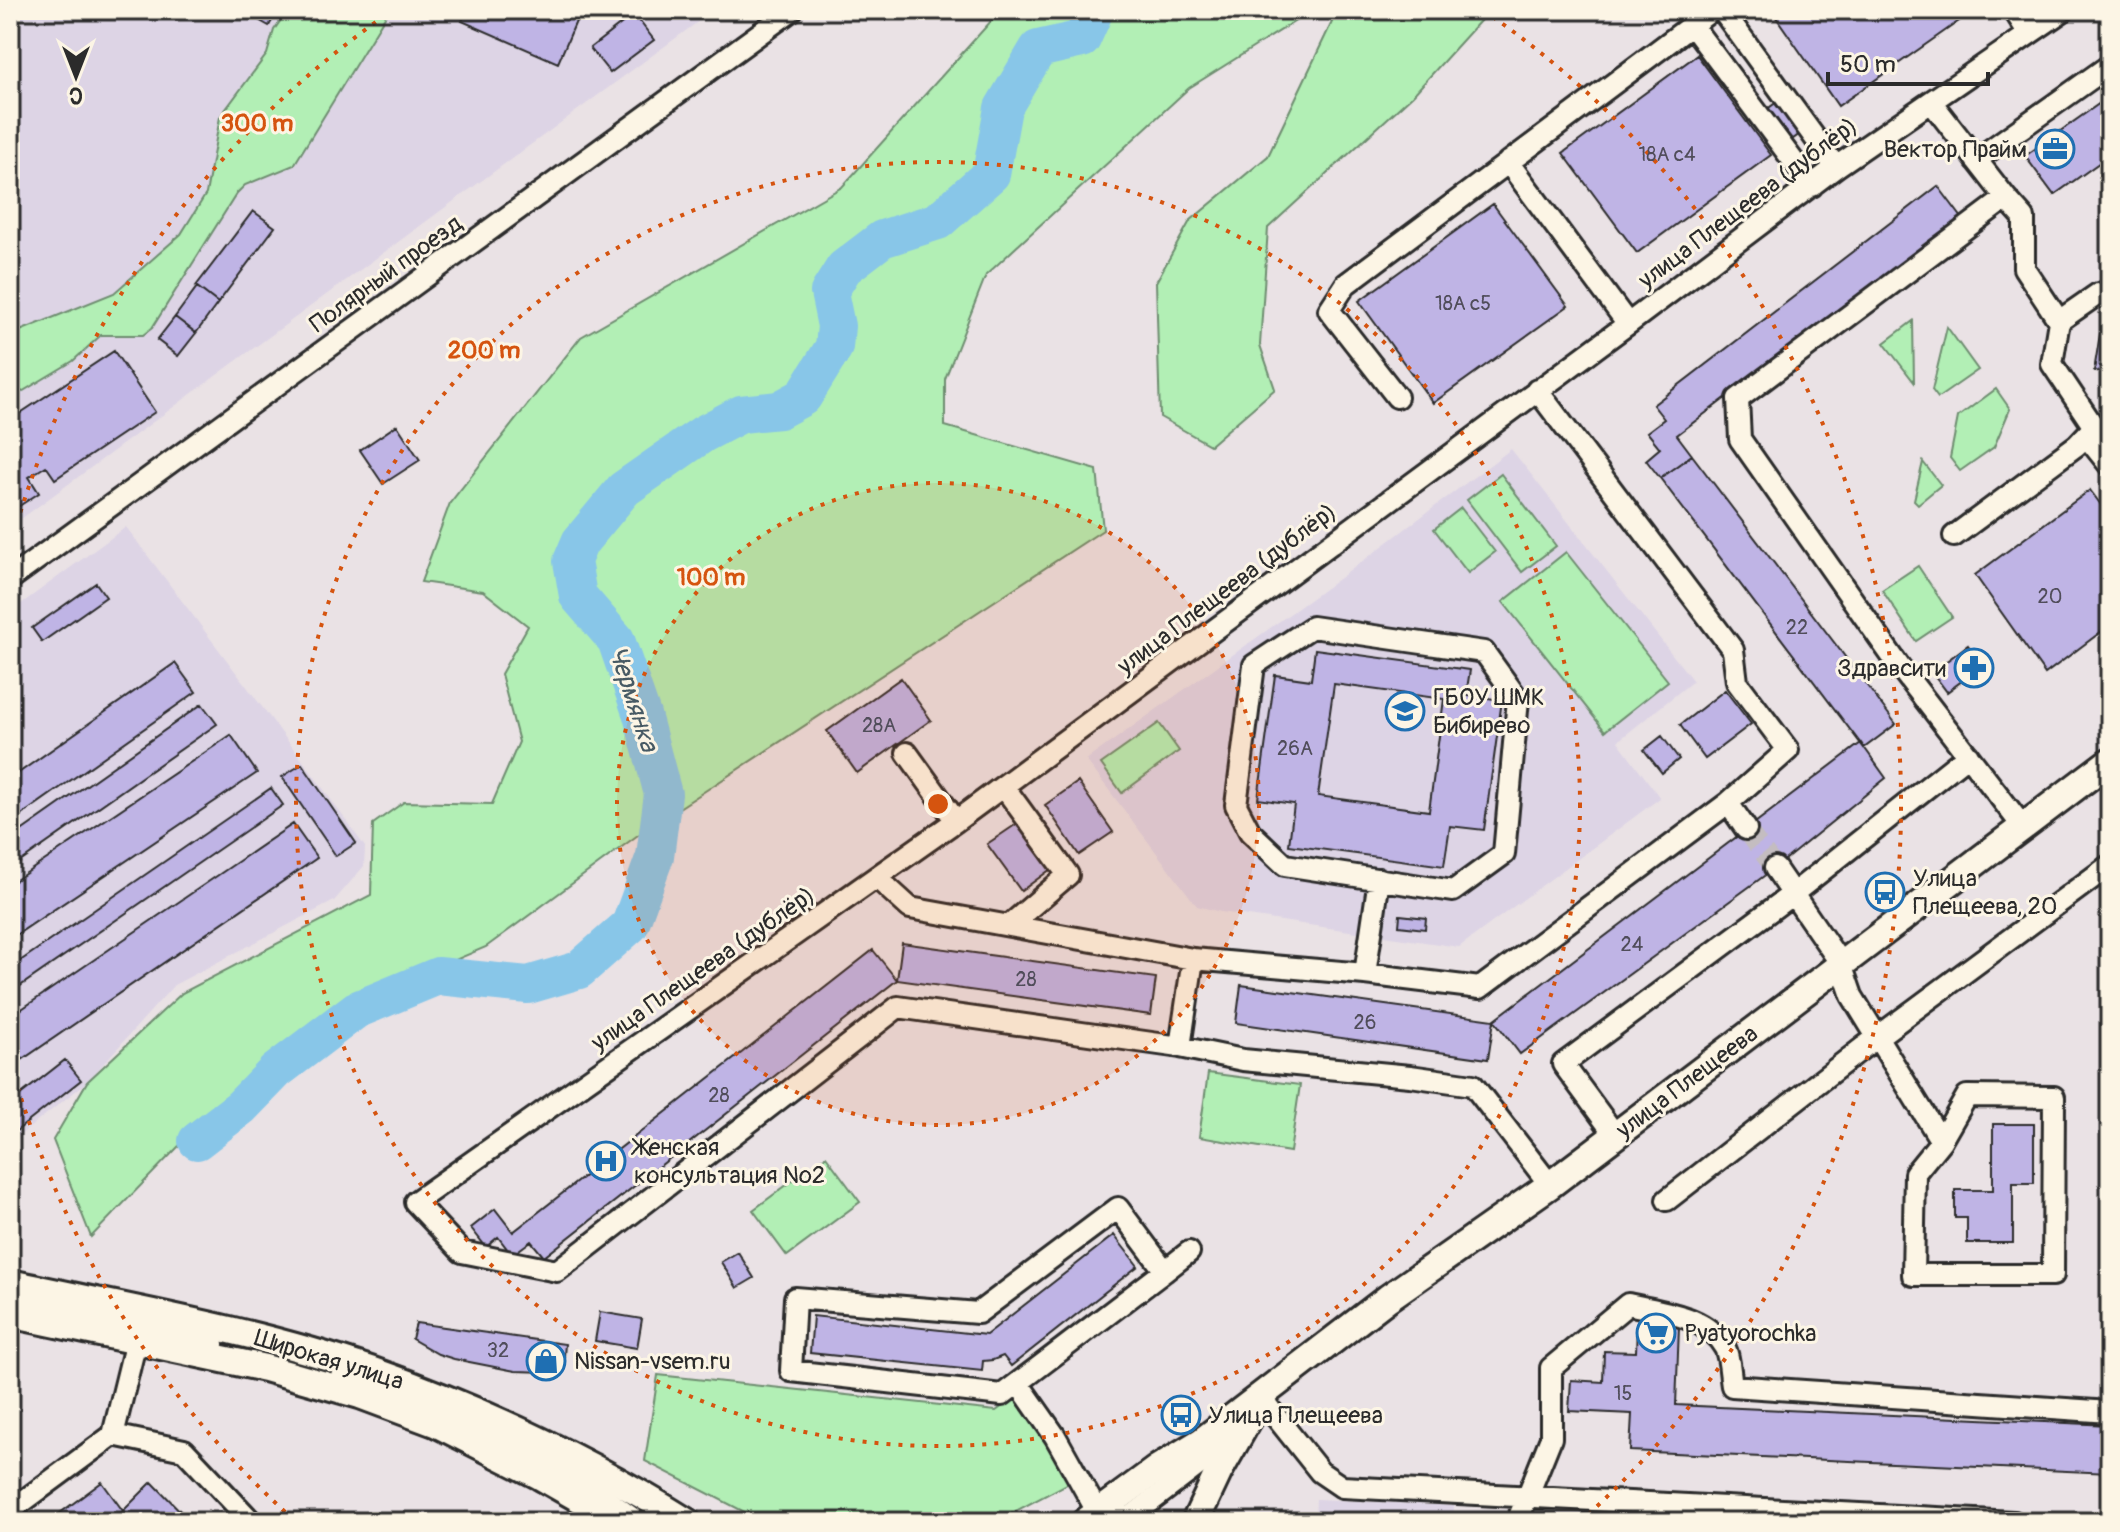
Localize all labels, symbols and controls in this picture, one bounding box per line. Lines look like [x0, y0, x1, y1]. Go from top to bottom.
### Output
north arrow [36, 36, 116, 116]
scale bar [1828, 36, 1988, 86]
text: 50 m [1840, 50, 1896, 79]
text: С [69, 81, 83, 109]
text: 300 m [221, 109, 293, 138]
street label: улица Плещеева (дублёр) [1632, 111, 1863, 295]
office icon: Вектор Прайм [2034, 128, 2076, 170]
place label: Вектор Прайм [1884, 135, 2027, 164]
house number: 18А с4 [1639, 142, 1696, 167]
street label: Полярный проезд [304, 209, 468, 339]
house number: 18А с5 [1435, 291, 1491, 316]
text: 200 m [448, 336, 520, 365]
street label: улица Плещеева (дублёр) [1111, 497, 1342, 681]
text: 100 m [677, 563, 745, 592]
house number: 20 [2038, 584, 2062, 609]
house number: 22 [1786, 615, 1808, 640]
water label: Чермянка [601, 642, 666, 757]
pharmacy icon: Здравсити [1953, 647, 1995, 689]
place label: Здравсити [1837, 654, 1946, 683]
place label: ГБОУ ШМК Бибирево [1433, 683, 1544, 740]
school or university icon: ГБОУ ШМК Бибирево [1384, 690, 1426, 732]
house number: 28А [862, 713, 896, 738]
house number: 26А [1277, 736, 1313, 761]
centre of rings [924, 790, 952, 818]
place label: Улица Плещеева, 20 [1913, 864, 2057, 921]
bus stop icon: Улица Плещеева, 20 [1864, 871, 1906, 913]
street label: улица Плещеева (дублёр) [585, 881, 820, 1058]
house number: 24 [1621, 932, 1644, 957]
house number: 28 [1015, 967, 1037, 992]
house number: 26 [1354, 1010, 1376, 1035]
street label: улица Плещеева [1610, 1019, 1764, 1145]
house number: 28 [708, 1083, 730, 1108]
place label: Женская консультация №2 [630, 1133, 825, 1190]
hospital icon: Женская консультация №2 [585, 1140, 627, 1182]
supermarket icon: Pyatyorochka [1635, 1312, 1677, 1354]
place label: Pyatyorochka [1684, 1319, 1816, 1348]
street label: Широкая улица [251, 1324, 407, 1396]
house number: 32 [487, 1338, 509, 1363]
shop icon: Nissan-vsem.ru [525, 1340, 567, 1382]
place label: Nissan-vsem.ru [574, 1347, 731, 1376]
house number: 15 [1614, 1381, 1632, 1406]
bus stop icon: Улица Плещеева [1160, 1394, 1202, 1436]
place label: Улица Плещеева [1209, 1401, 1383, 1430]

